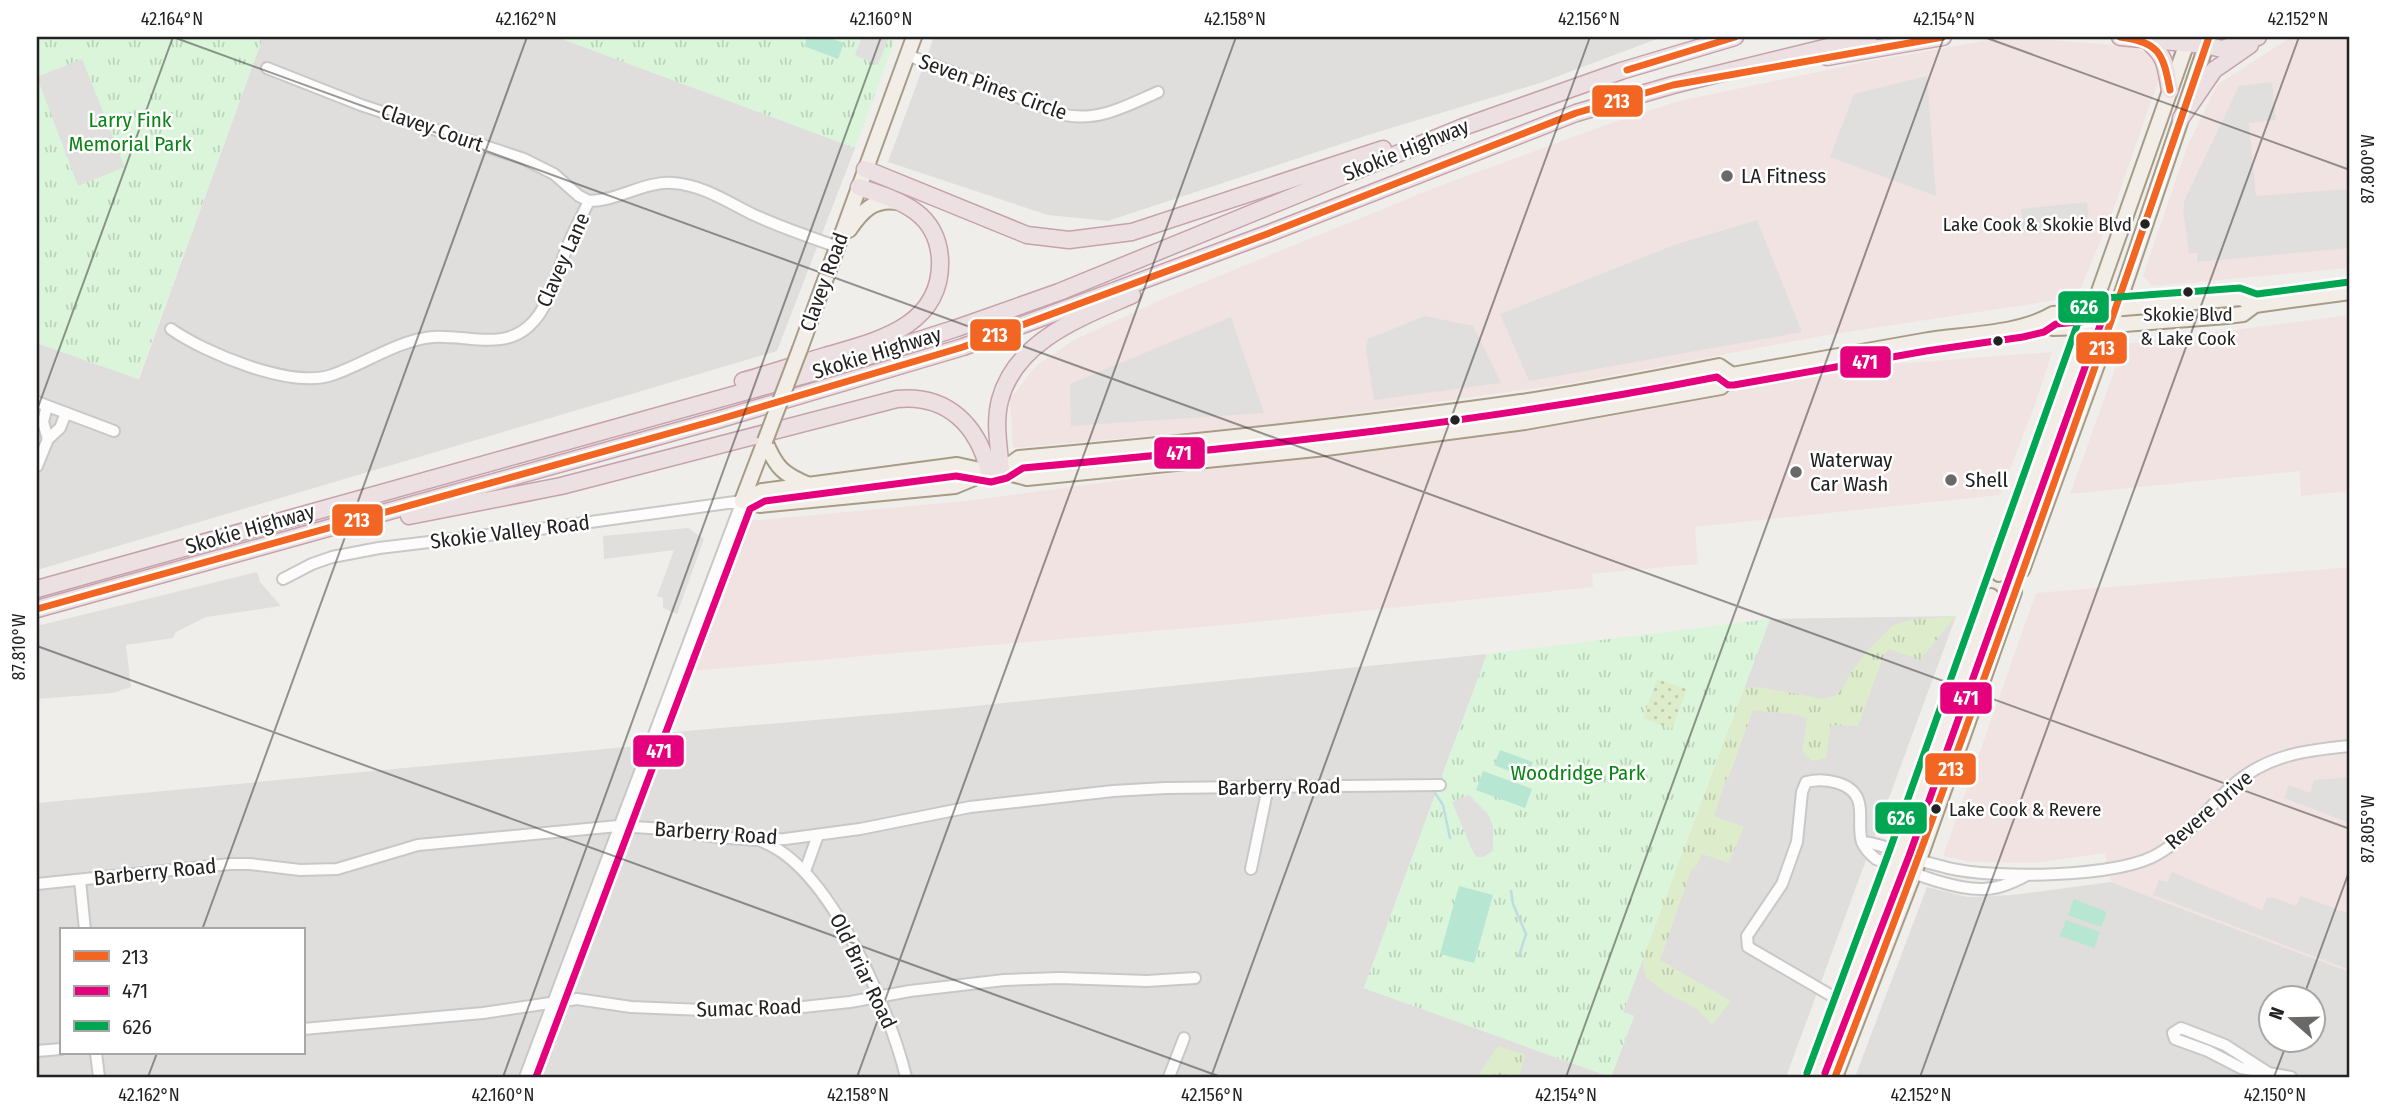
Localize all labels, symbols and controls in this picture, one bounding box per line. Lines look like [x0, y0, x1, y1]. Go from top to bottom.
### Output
text: 42.164°N [141, 8, 203, 30]
text: 42.162°N [495, 8, 557, 30]
text: 42.160°N [849, 8, 913, 30]
text: 42.158°N [1204, 8, 1266, 30]
text: 42.156°N [1558, 8, 1620, 30]
text: 42.154°N [1913, 8, 1975, 30]
text: 42.152°N [2268, 8, 2328, 30]
street label: Seven Pines Circle [916, 48, 1070, 126]
line badge: 213 [1591, 84, 1644, 118]
text: 213 [1603, 90, 1630, 113]
street label: Clavey Court [378, 98, 487, 158]
park label: Larry Fink Memorial Park [69, 107, 192, 157]
street label: Skokie Highway [1339, 113, 1473, 187]
text: 87.800°W [2357, 134, 2379, 204]
place label: LA Fitness [1741, 163, 1826, 189]
marker: LA Fitness [1719, 168, 1735, 184]
street label: Clavey Lane [531, 209, 595, 311]
place label: Lake Cook & Skokie Blvd [1943, 213, 2132, 236]
marker: Lake Cook & Skokie Blvd [2138, 217, 2152, 231]
street label: Clavey Road [794, 229, 854, 335]
marker: Skokie Blvd & Lake Cook [2181, 285, 2195, 299]
line badge: 626 [2057, 290, 2110, 324]
text: 626 [2070, 296, 2098, 319]
place label: Skokie Blvd & Lake Cook [2140, 303, 2236, 350]
line badge: 213 [969, 318, 1022, 352]
street label: Skokie Highway [809, 321, 945, 385]
text: 213 [981, 324, 1008, 347]
line badge: 213 [2075, 331, 2128, 365]
unlabelled marker [1991, 334, 2005, 348]
text: 213 [2088, 337, 2115, 360]
line badge: 471 [1839, 345, 1892, 379]
text: 471 [1852, 351, 1878, 374]
unlabelled marker [1448, 413, 1462, 427]
line badge: 471 [1153, 436, 1206, 470]
text: 471 [1166, 442, 1192, 465]
place label: Waterway Car Wash [1810, 447, 1893, 497]
marker: Waterway Car Wash [1788, 464, 1804, 480]
place label: Shell [1965, 467, 2008, 493]
marker: Shell [1943, 472, 1959, 488]
street label: Skokie Highway [182, 498, 318, 560]
line badge: 213 [331, 503, 384, 537]
text: 213 [343, 509, 370, 532]
street label: Skokie Valley Road [429, 509, 591, 555]
text: 87.810°W [8, 613, 30, 680]
line badge: 471 [1939, 681, 1993, 715]
text: 471 [1953, 687, 1979, 710]
line badge: 471 [632, 734, 685, 768]
text: 471 [646, 740, 672, 763]
line badge: 213 [1924, 752, 1977, 786]
text: 213 [1937, 758, 1964, 781]
park label: Woodridge Park [1511, 760, 1646, 786]
street label: Revere Drive [2160, 765, 2258, 855]
street label: Barberry Road [1217, 773, 1341, 801]
text: 87.805°W [2357, 794, 2379, 863]
place label: Lake Cook & Revere [1949, 798, 2101, 821]
line badge: 626 [1874, 801, 1928, 835]
marker: Lake Cook & Revere [1929, 802, 1943, 816]
text: 626 [1887, 807, 1915, 830]
street label: Barberry Road [654, 816, 778, 850]
street label: Barberry Road [92, 853, 218, 891]
street label: Old Briar Road [824, 909, 902, 1033]
legend [60, 928, 304, 1054]
text: 213 [122, 944, 148, 970]
text: 471 [122, 978, 148, 1004]
north arrow [2258, 984, 2328, 1054]
street label: Sumac Road [696, 993, 802, 1023]
text: N [2264, 1004, 2289, 1023]
text: 626 [122, 1014, 152, 1040]
text: 42.162°N [118, 1084, 180, 1106]
text: 42.160°N [471, 1084, 535, 1106]
text: 42.158°N [827, 1084, 889, 1106]
text: 42.156°N [1181, 1084, 1243, 1106]
text: 42.154°N [1535, 1084, 1597, 1106]
text: 42.152°N [1891, 1084, 1951, 1106]
text: 42.150°N [2244, 1084, 2306, 1106]

